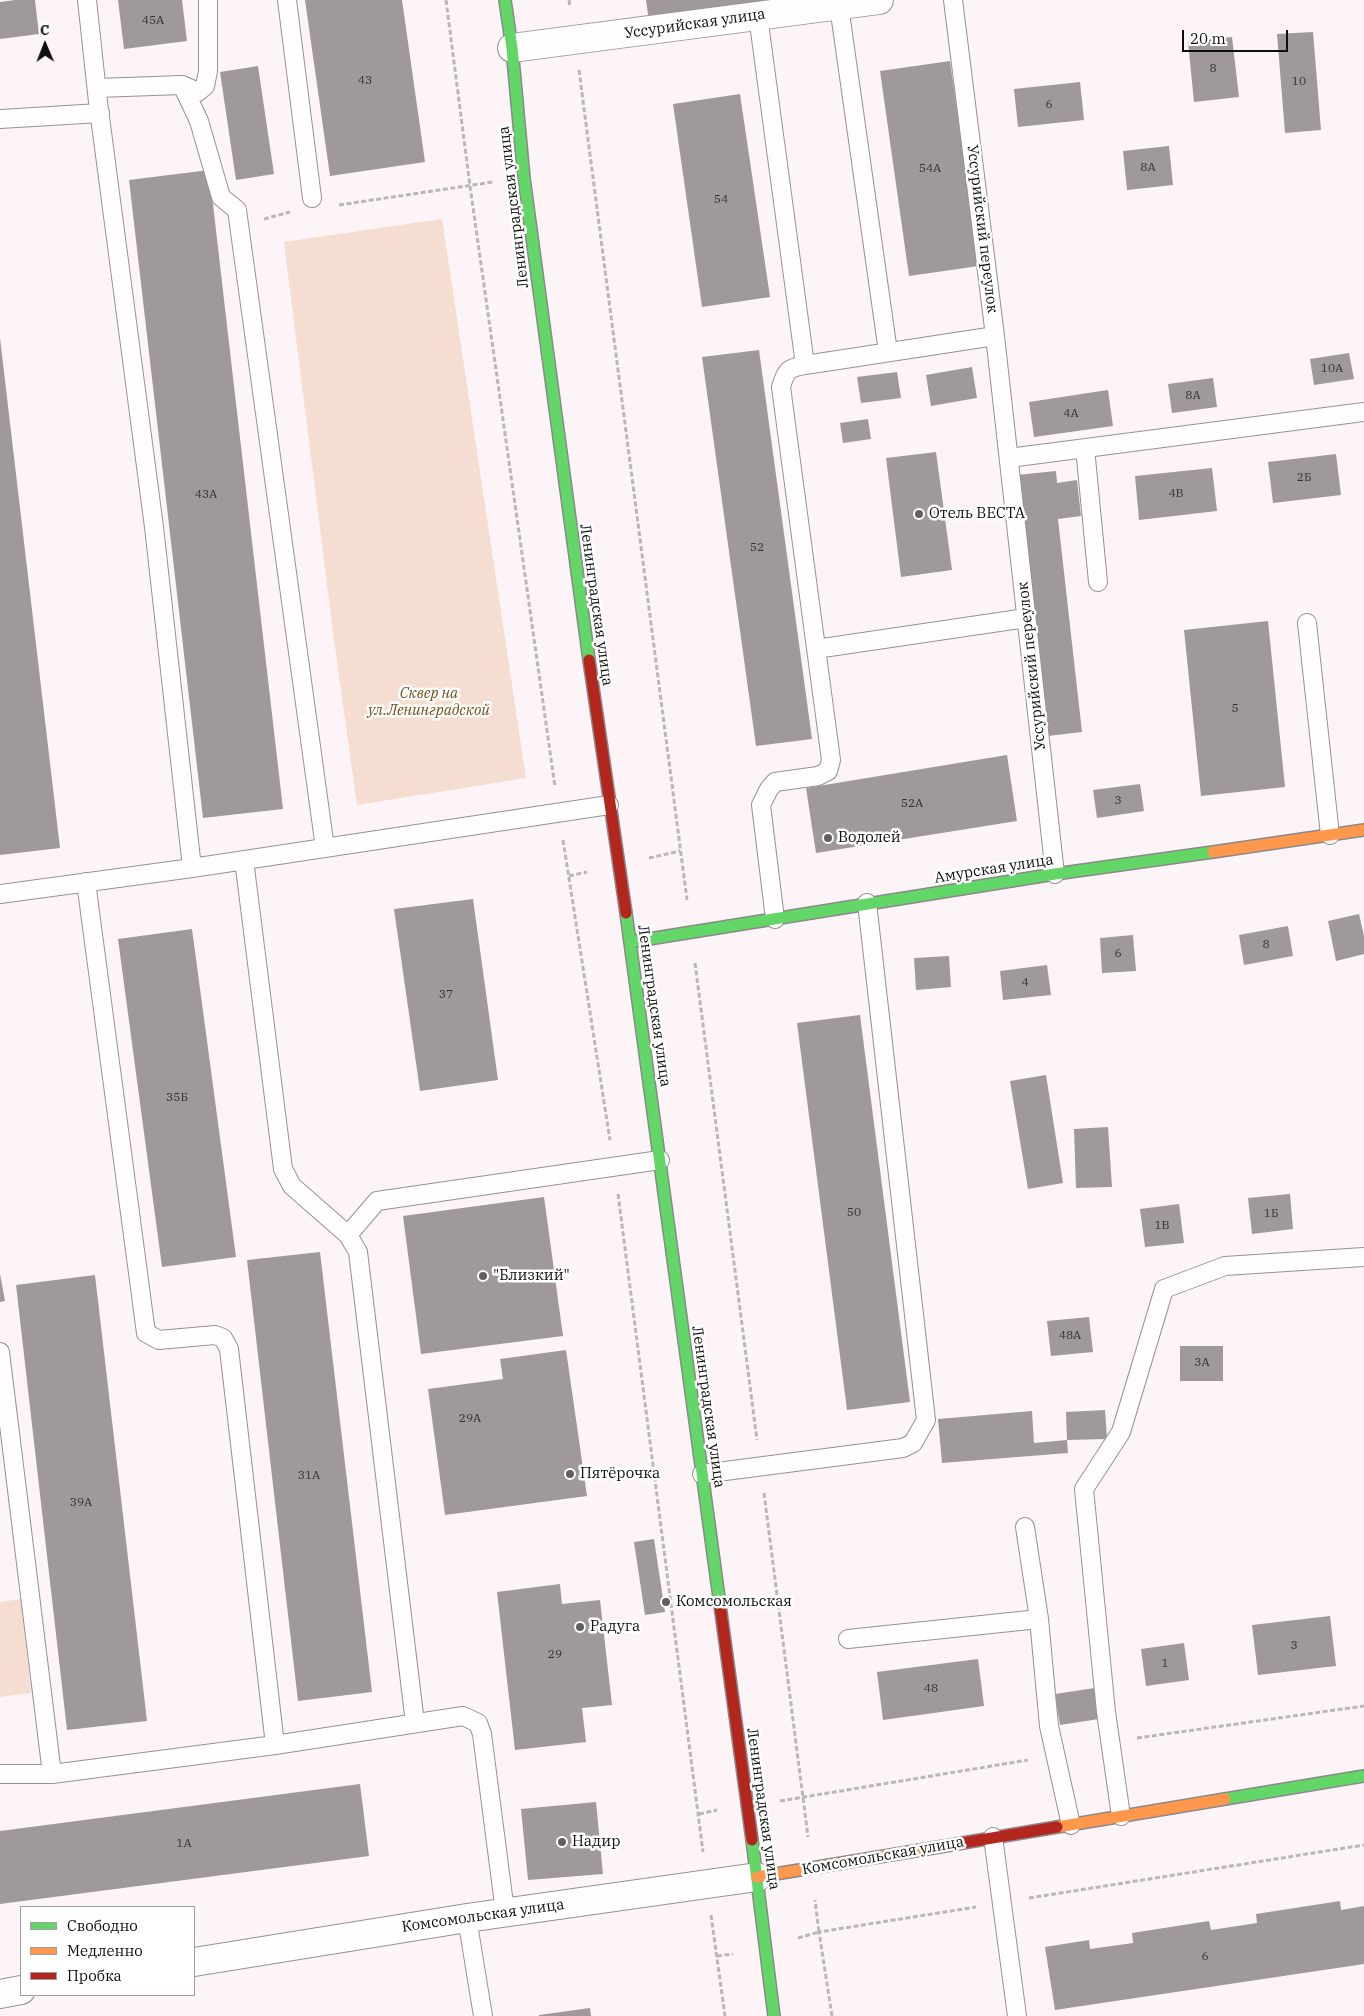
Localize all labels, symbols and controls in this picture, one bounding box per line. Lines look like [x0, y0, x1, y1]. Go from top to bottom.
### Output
street label: Уссурийская улица [623, 5, 767, 43]
house number: 45А [142, 14, 164, 28]
north arrow [20, 20, 70, 70]
scale bar [1184, 20, 1290, 52]
text: С [40, 21, 50, 39]
text: 20 m [1190, 29, 1226, 48]
house number: 8 [1209, 62, 1217, 76]
house number: 43 [358, 74, 372, 88]
house number: 10 [1292, 75, 1306, 89]
house number: 6 [1045, 98, 1053, 112]
street label: Ленинградская улица [495, 125, 533, 289]
street label: Уссурийский переулок [963, 144, 1001, 314]
house number: 8А [1140, 161, 1156, 175]
house number: 54А [919, 162, 941, 176]
house number: 54 [714, 193, 728, 207]
house number: 10А [1321, 362, 1343, 376]
house number: 8А [1185, 389, 1201, 403]
house number: 4А [1063, 407, 1079, 421]
house number: 2Б [1297, 471, 1311, 485]
house number: 4В [1168, 487, 1184, 501]
house number: 43А [195, 488, 217, 502]
place label: Отель ВЕСТА [929, 505, 1025, 523]
marker: Отель ВЕСТА [913, 508, 925, 520]
street label: Ленинградская улица [576, 523, 616, 687]
house number: 52 [750, 541, 764, 555]
street label: Уссурийский переулок [1014, 581, 1050, 751]
park label: Сквер на ул.Ленинградской [368, 685, 490, 720]
house number: 5 [1231, 702, 1239, 716]
house number: 3 [1114, 794, 1122, 808]
house number: 52А [901, 797, 923, 811]
place label: Водолей [838, 829, 901, 847]
marker: Водолей [822, 832, 834, 844]
street label: Амурская улица [933, 851, 1055, 887]
street label: Ленинградская улица [634, 924, 674, 1088]
house number: 8 [1262, 938, 1270, 952]
house number: 6 [1114, 947, 1122, 961]
house number: 4 [1021, 976, 1029, 990]
house number: 37 [439, 988, 453, 1002]
house number: 35Б [166, 1091, 188, 1105]
house number: 50 [847, 1206, 861, 1220]
house number: 1Б [1264, 1207, 1278, 1221]
house number: 1В [1154, 1219, 1170, 1233]
place label: "Близкий" [493, 1267, 570, 1285]
marker: "Близкий" [477, 1270, 489, 1282]
street label: Ленинградская улица [688, 1325, 728, 1489]
house number: 48А [1059, 1329, 1081, 1343]
house number: 3А [1194, 1356, 1210, 1370]
house number: 29А [459, 1412, 481, 1426]
place label: Пятёрочка [580, 1465, 660, 1483]
marker: Пятёрочка [564, 1468, 576, 1480]
house number: 31А [298, 1469, 320, 1483]
house number: 39А [70, 1496, 92, 1510]
place label: Комсомольская [676, 1593, 792, 1611]
marker: Комсомольская [660, 1596, 672, 1608]
place label: Радуга [590, 1618, 640, 1636]
marker: Радуга [574, 1621, 586, 1633]
house number: 3 [1290, 1639, 1298, 1653]
house number: 29 [548, 1648, 562, 1662]
house number: 1 [1161, 1657, 1169, 1671]
house number: 48 [924, 1682, 938, 1696]
street label: Ленинградская улица [743, 1727, 783, 1891]
place label: Надир [572, 1833, 620, 1851]
street label: Комсомольская улица [801, 1833, 965, 1879]
marker: Надир [556, 1836, 568, 1848]
house number: 1А [176, 1837, 192, 1851]
street label: Комсомольская улица [401, 1896, 565, 1936]
legend [20, 1906, 195, 1996]
text: Свободно [67, 1916, 138, 1935]
text: Медленно [67, 1941, 143, 1960]
house number: 6 [1201, 1950, 1209, 1964]
text: Пробка [67, 1966, 122, 1985]

